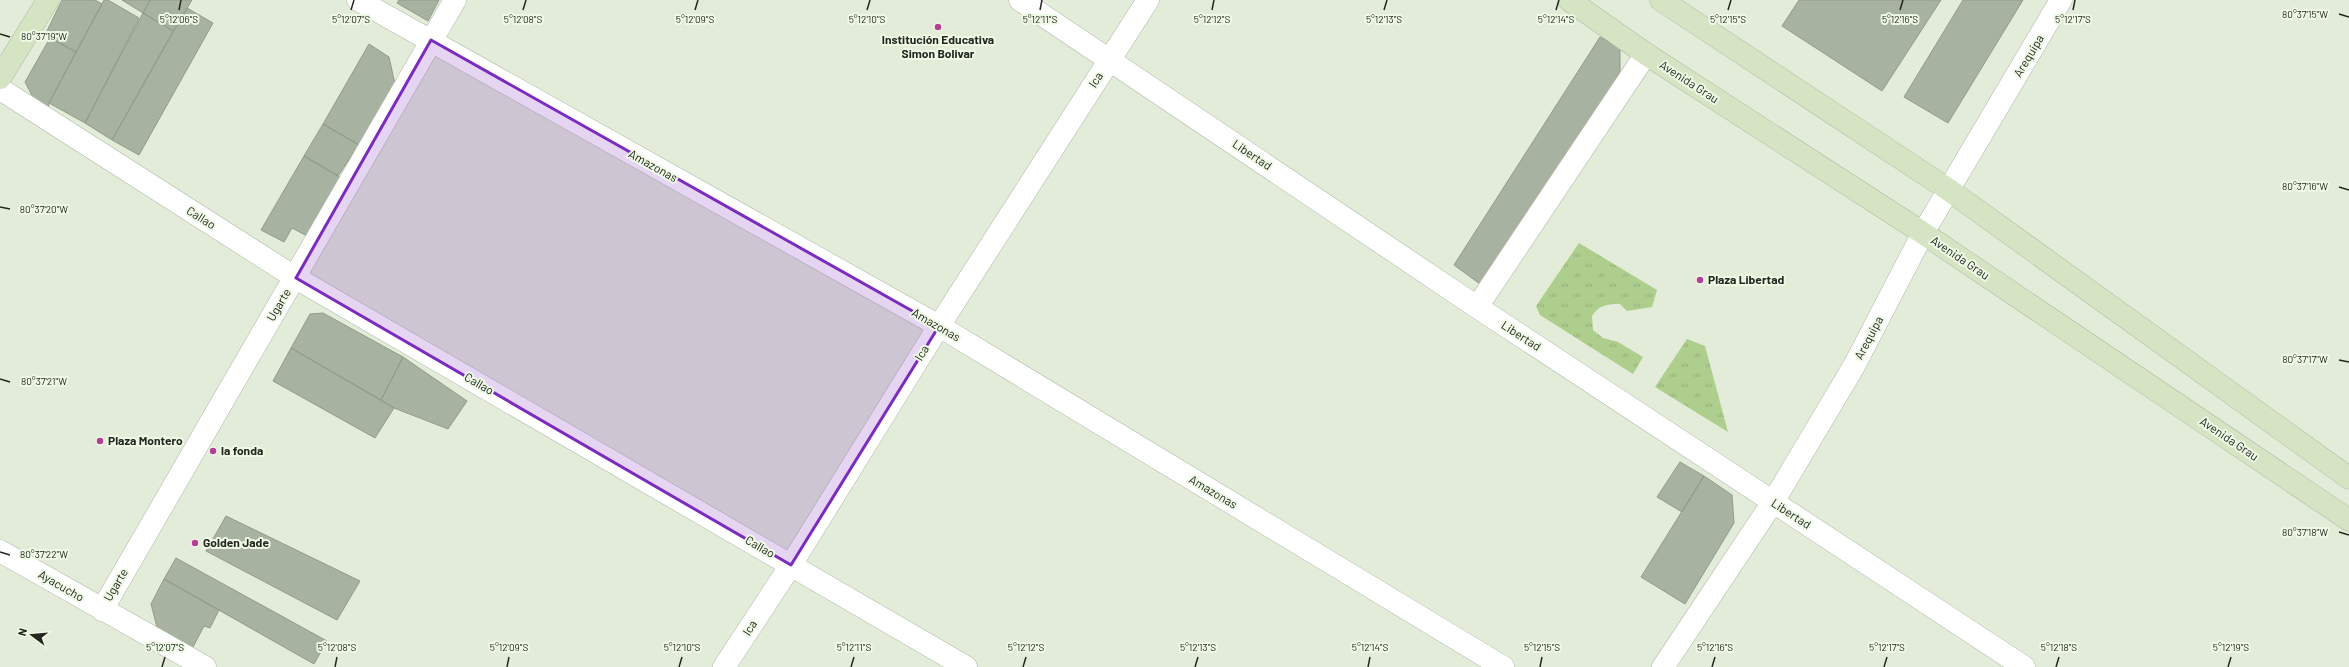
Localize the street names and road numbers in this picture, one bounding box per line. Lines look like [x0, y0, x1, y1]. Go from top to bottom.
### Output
street label: Arequipa [2010, 32, 2046, 79]
street label: Avenida Grau [1657, 57, 1722, 105]
street label: Ica [1085, 69, 1105, 90]
street label: Libertad [1230, 136, 1275, 172]
street label: Amazonas [627, 146, 681, 184]
street label: Callao [184, 203, 219, 231]
street label: Avenida Grau [1929, 232, 1993, 282]
street label: Ugarte [263, 286, 293, 323]
street label: Amazonas [910, 305, 963, 344]
street label: Arequipa [1851, 314, 1885, 362]
street label: Libertad [1499, 317, 1544, 353]
street label: Ica [911, 342, 931, 363]
street label: Callao [462, 369, 497, 397]
street label: Avenida Grau [2198, 413, 2262, 463]
street label: Amazonas [1187, 471, 1240, 511]
street label: Libertad [1769, 495, 1814, 531]
street label: Callao [743, 532, 778, 560]
street label: Ayacucho [36, 566, 87, 604]
street label: Ugarte [100, 566, 130, 603]
street label: Ica [739, 617, 759, 638]

